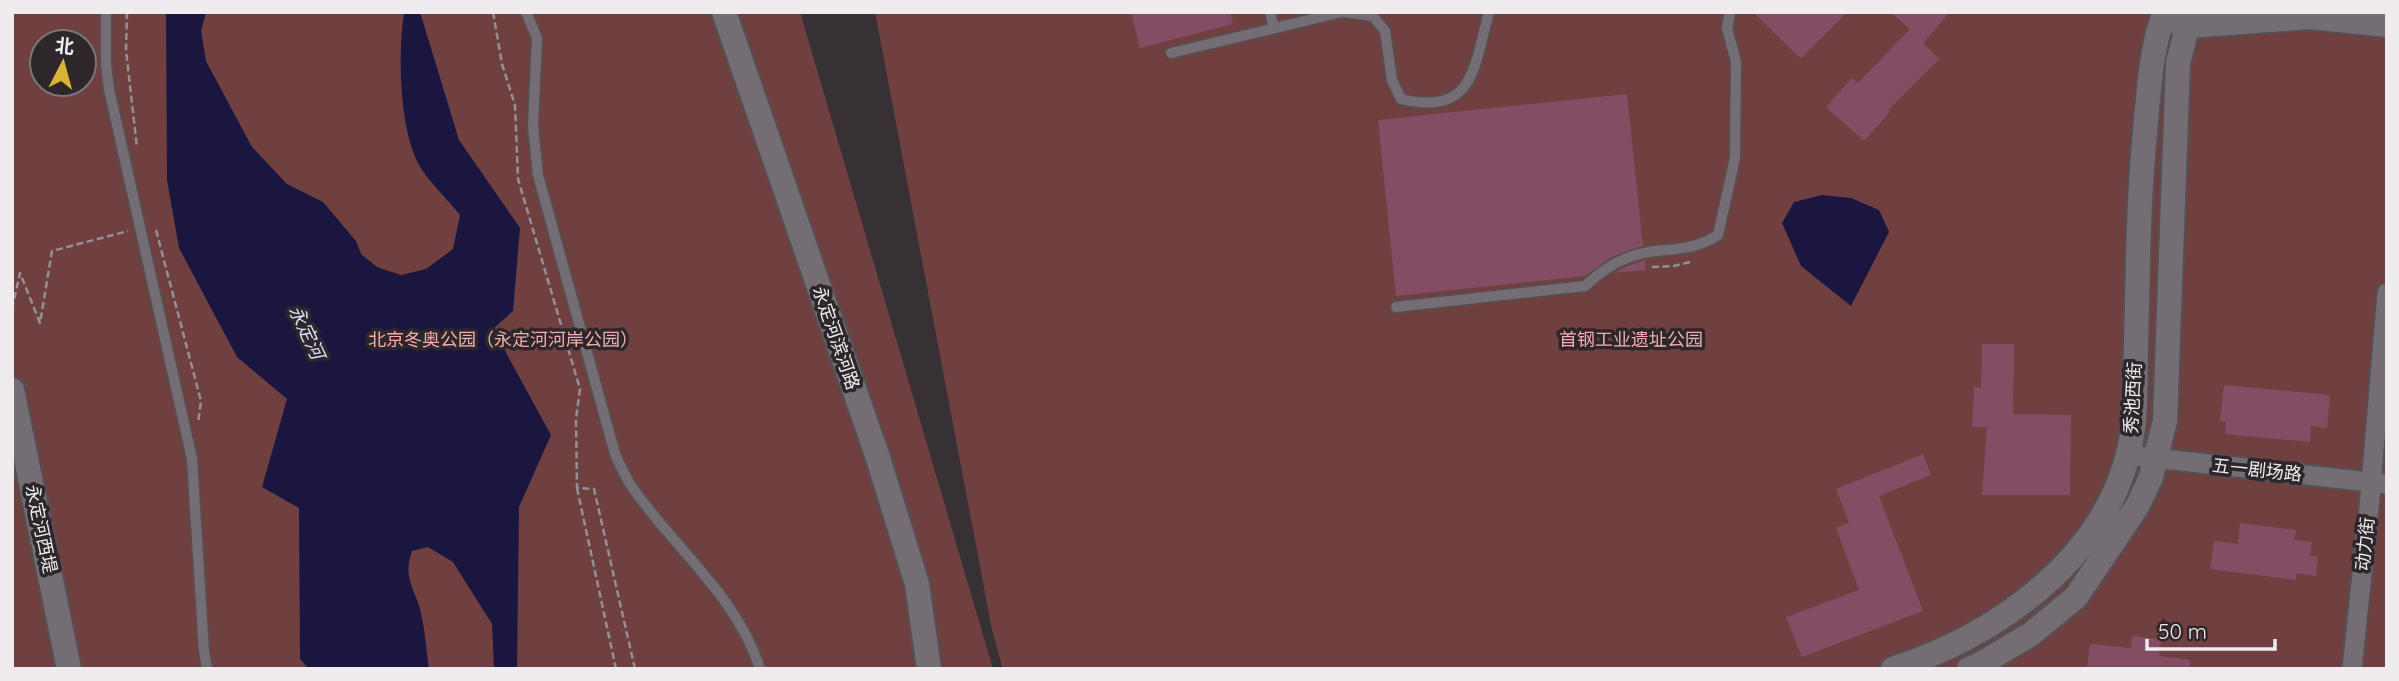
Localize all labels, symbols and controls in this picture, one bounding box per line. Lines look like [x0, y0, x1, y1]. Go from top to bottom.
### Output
north arrow [28, 28, 98, 98]
text: 北 [54, 33, 75, 59]
street label: 永定河滨河路 [808, 283, 865, 393]
water label: 永定河 [284, 301, 332, 367]
park label: 北京冬奥公园（永定河河岸公园） [368, 328, 638, 351]
park label: 首钢工业遗址公园 [1559, 328, 1703, 351]
street label: 秀池西街 [2119, 361, 2146, 435]
street label: 五一剧场路 [2211, 453, 2303, 486]
street label: 永定河西堤 [21, 482, 62, 575]
street label: 动力街 [2350, 516, 2379, 572]
scale bar [2147, 608, 2275, 652]
text: 50 m [2158, 618, 2207, 644]

